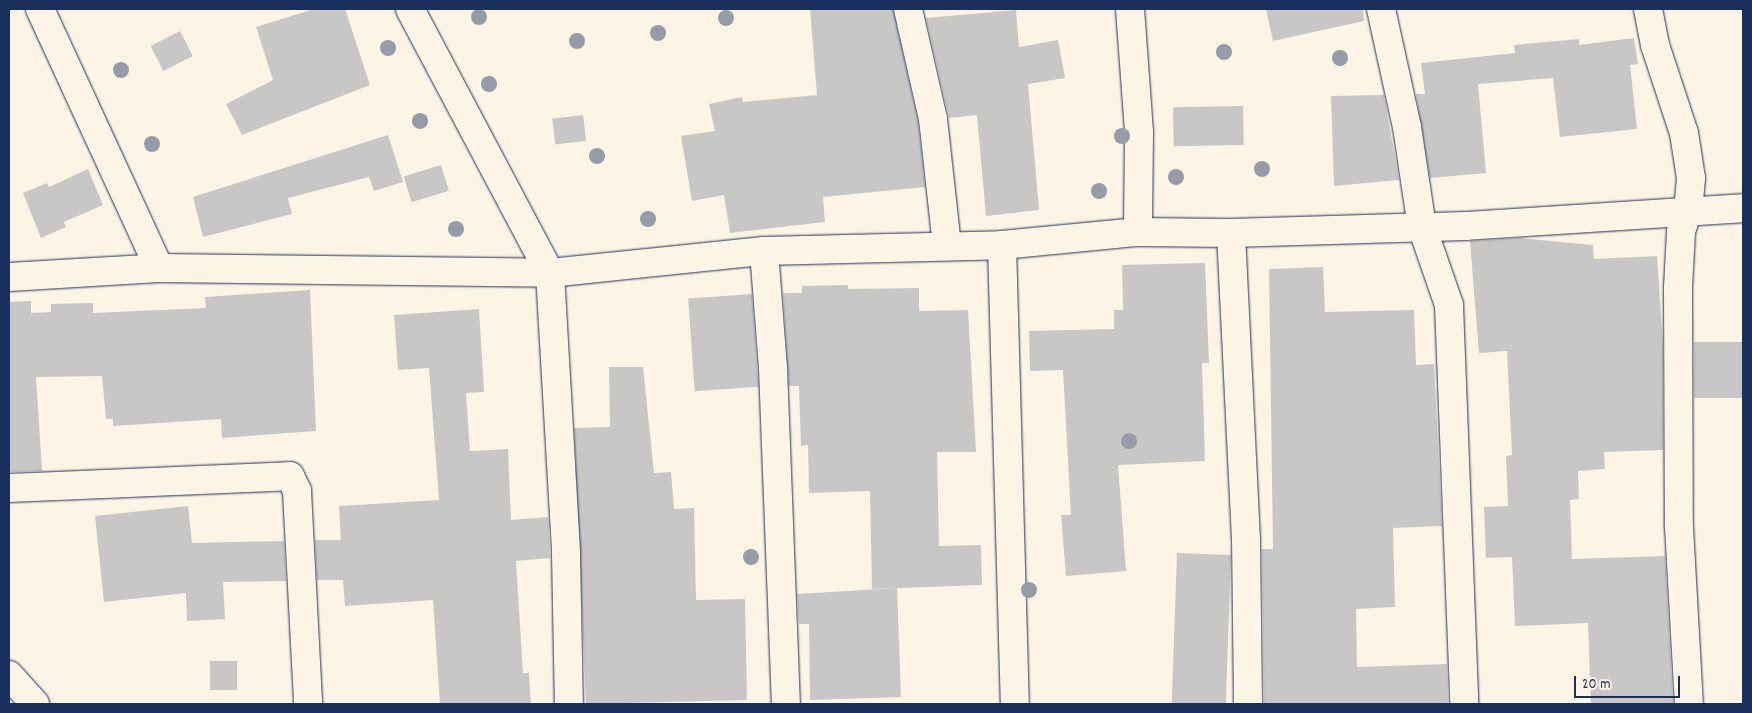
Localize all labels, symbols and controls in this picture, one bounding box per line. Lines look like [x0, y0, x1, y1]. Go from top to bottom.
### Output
scale bar [1577, 666, 1683, 698]
text: 20 m [1582, 674, 1610, 696]

